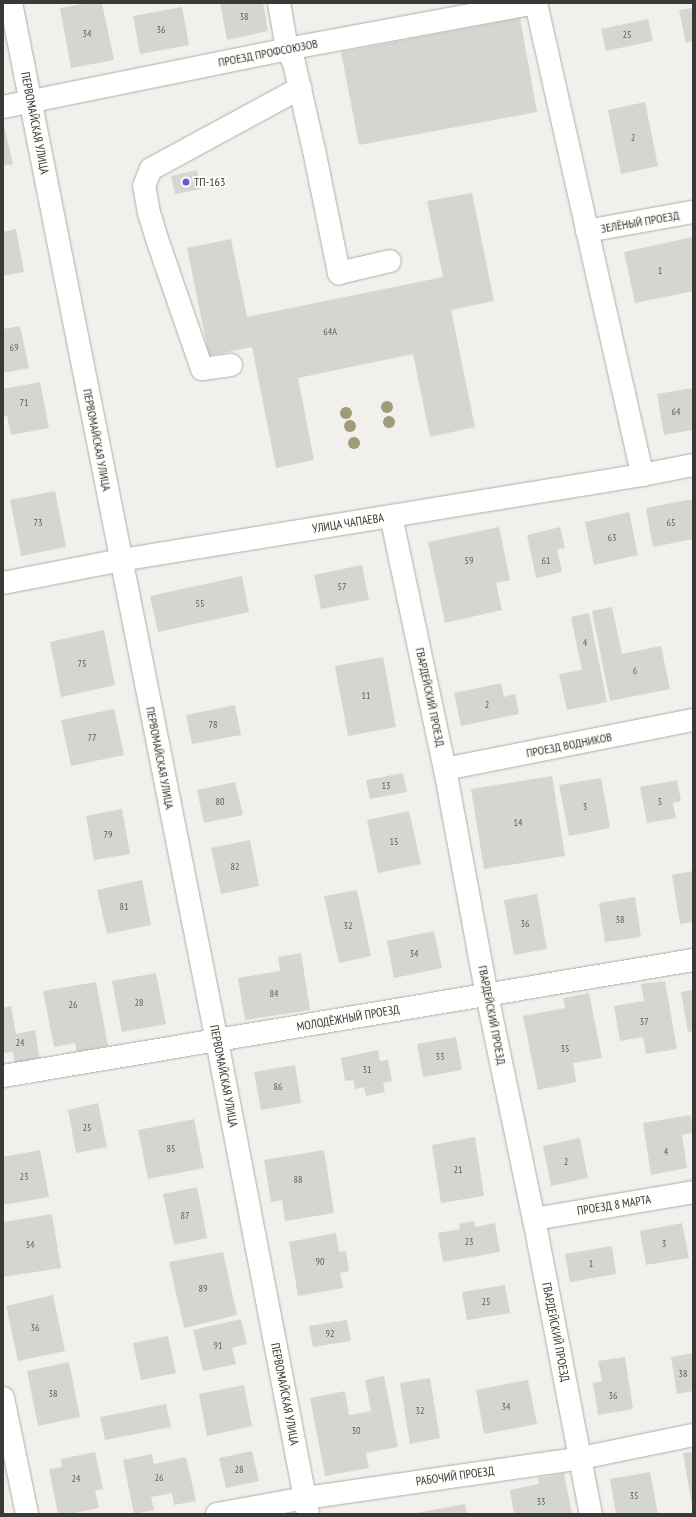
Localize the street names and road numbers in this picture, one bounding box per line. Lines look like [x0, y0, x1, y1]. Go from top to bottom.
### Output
street label: ПРОЕЗД ПРОФСОЮЗОВ [217, 36, 319, 70]
street label: ПЕРВОМАЙСКАЯ УЛИЦА [18, 70, 52, 176]
street label: ЗЕЛЁНЫЙ ПРОЕЗД [600, 208, 680, 236]
street label: ПЕРВОМАЙСКАЯ УЛИЦА [80, 387, 114, 493]
street label: УЛИЦА ЧАПАЕВА [311, 510, 385, 536]
street label: ГВАРДЕЙСКИЙ ПРОЕЗД [412, 646, 448, 748]
street label: ПЕРВОМАЙСКАЯ УЛИЦА [143, 705, 177, 811]
street label: ПРОЕЗД ВОДНИКОВ [525, 730, 613, 760]
street label: ГВАРДЕЙСКИЙ ПРОЕЗД [475, 964, 509, 1066]
street label: МОЛОДЁЖНЫЙ ПРОЕЗД [296, 1002, 400, 1034]
street label: ПЕРВОМАЙСКАЯ УЛИЦА [207, 1023, 241, 1129]
street label: ПРОЕЗД 8 МАРТА [576, 1192, 652, 1218]
street label: ГВАРДЕЙСКИЙ ПРОЕЗД [539, 1281, 573, 1383]
street label: ПЕРВОМАЙСКАЯ УЛИЦА [268, 1341, 302, 1447]
street label: РАБОЧИЙ ПРОЕЗД [415, 1463, 495, 1489]

